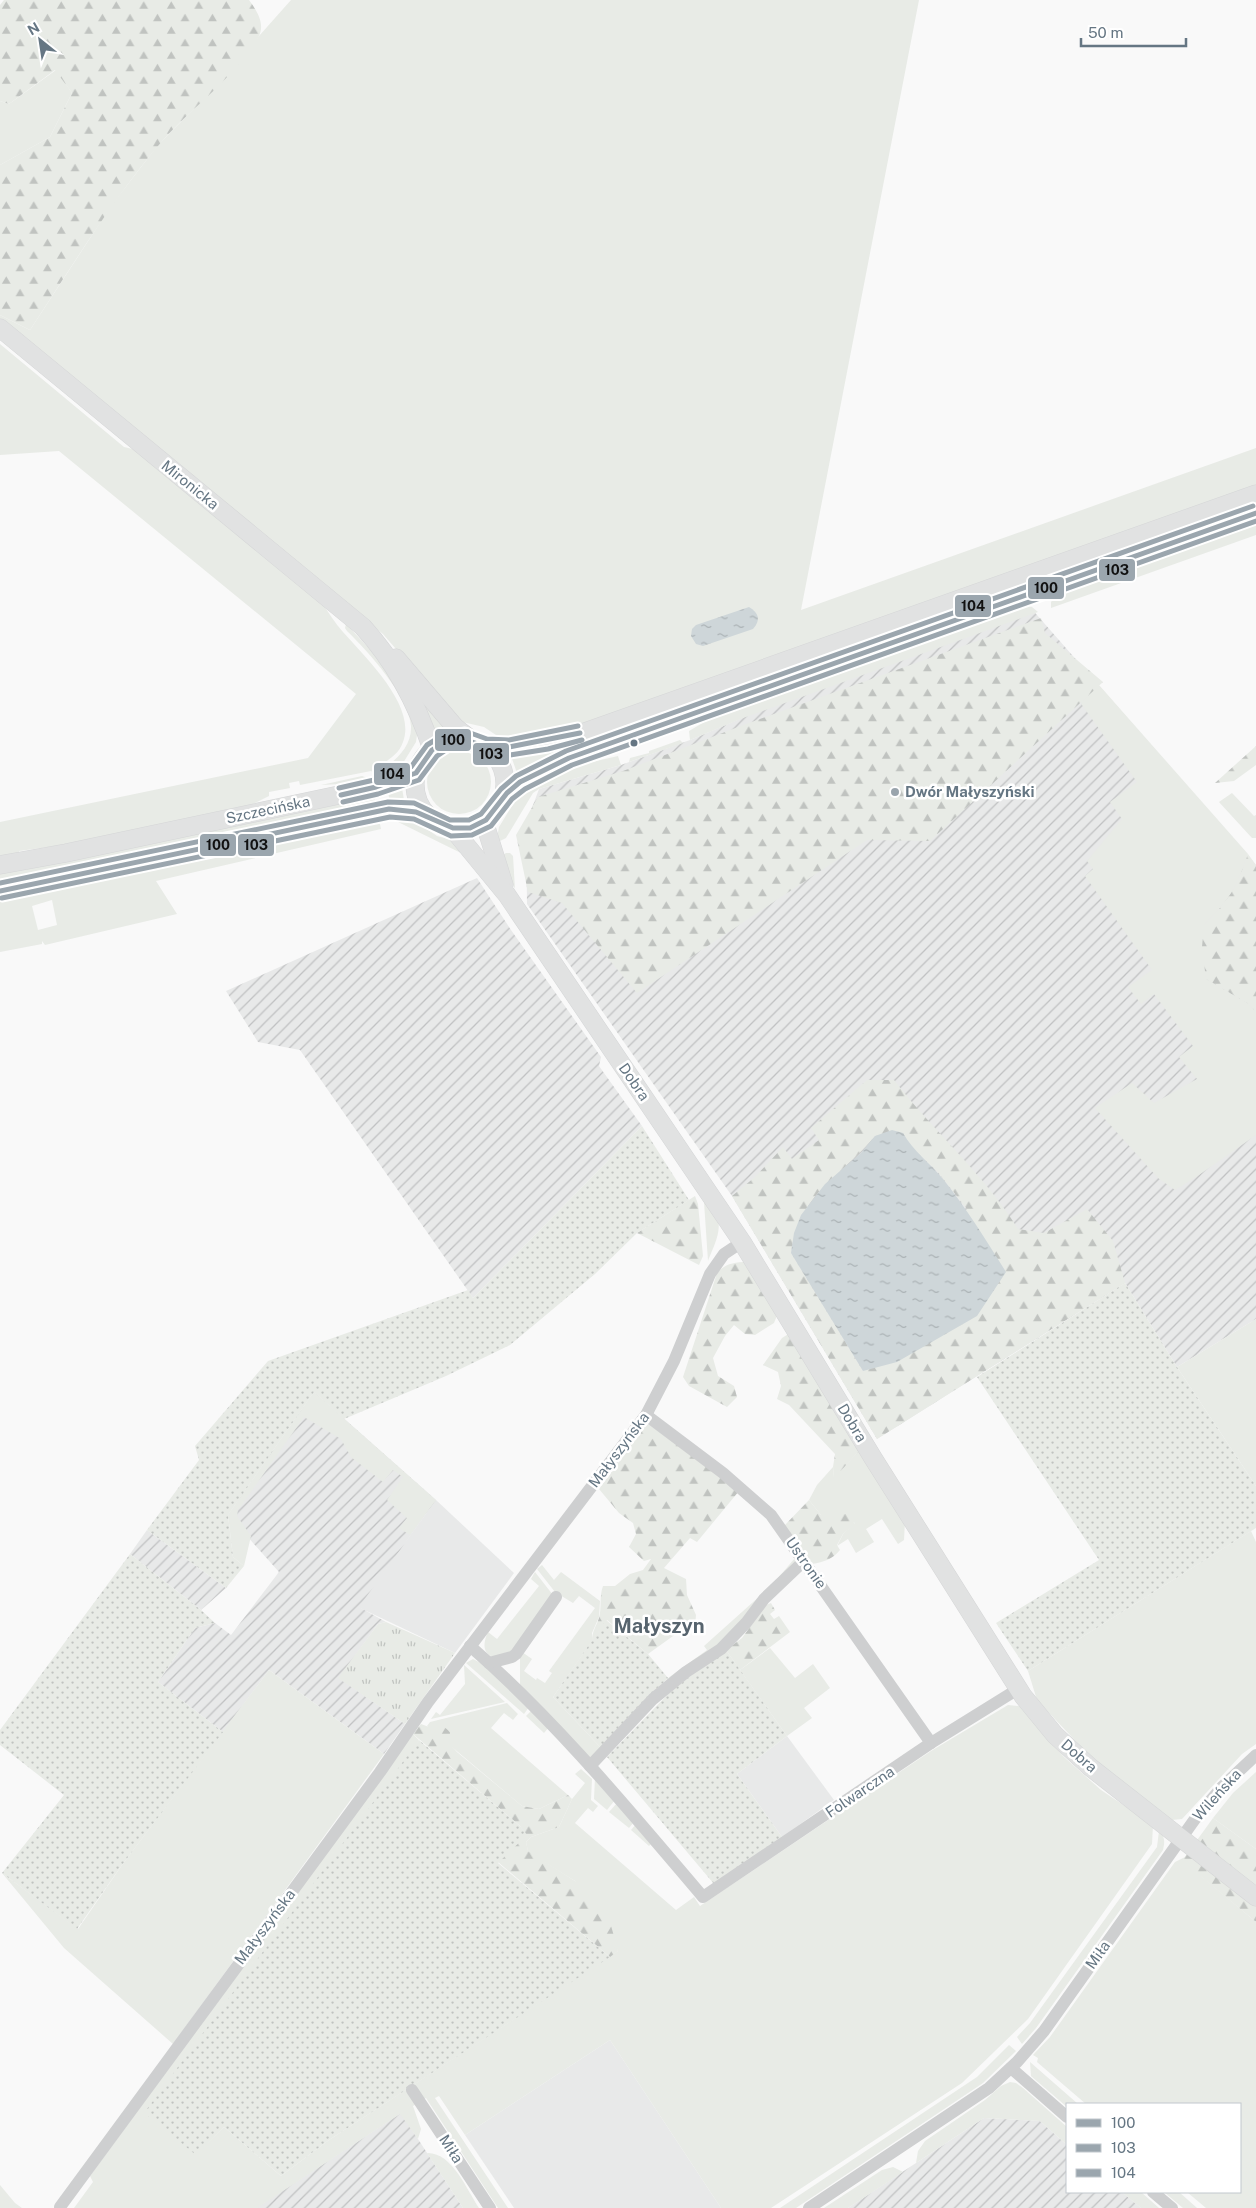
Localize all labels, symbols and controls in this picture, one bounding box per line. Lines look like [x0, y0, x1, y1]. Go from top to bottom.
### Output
north arrow [15, 15, 65, 65]
scale bar [1081, 15, 1186, 47]
text: N [25, 19, 42, 38]
text: 50 m [1088, 24, 1123, 41]
street label: Mironicka [158, 457, 222, 513]
line badge: 103 [1098, 558, 1136, 582]
text: 103 [1105, 562, 1129, 578]
line badge: 100 [1027, 576, 1065, 600]
text: 100 [1034, 580, 1058, 596]
line badge: 104 [954, 594, 992, 618]
text: 104 [961, 598, 985, 614]
line badge: 100 [434, 728, 472, 752]
text: 100 [441, 732, 465, 748]
unlabelled marker [629, 738, 639, 748]
line badge: 103 [472, 742, 510, 766]
text: 103 [479, 746, 503, 762]
line badge: 104 [373, 762, 411, 786]
text: 104 [380, 766, 404, 782]
place label: Dwór Małyszyński [905, 783, 1034, 800]
marker: Dwór Małyszyński [889, 786, 901, 798]
street label: Szczecińska [224, 792, 311, 827]
line badge: 100 [199, 833, 237, 857]
line badge: 103 [237, 833, 275, 857]
text: 100 [206, 837, 230, 853]
text: 103 [244, 837, 268, 853]
street label: Dobra [615, 1060, 653, 1104]
street label: Dobra [834, 1400, 870, 1445]
street label: Małyszyńska [585, 1409, 652, 1491]
street label: Ustronie [783, 1534, 830, 1592]
district label: Małyszyn [613, 1614, 705, 1638]
street label: Dobra [1058, 1736, 1101, 1776]
street label: Folwarczna [822, 1762, 897, 1821]
street label: Wileńska [1189, 1765, 1244, 1824]
street label: Małyszyńska [231, 1886, 298, 1968]
street label: Miła [1082, 1937, 1113, 1972]
legend [1066, 2103, 1241, 2193]
text: 100 [1111, 2114, 1135, 2131]
street label: Miła [436, 2131, 467, 2166]
text: 103 [1111, 2139, 1136, 2156]
text: 104 [1111, 2164, 1136, 2181]

